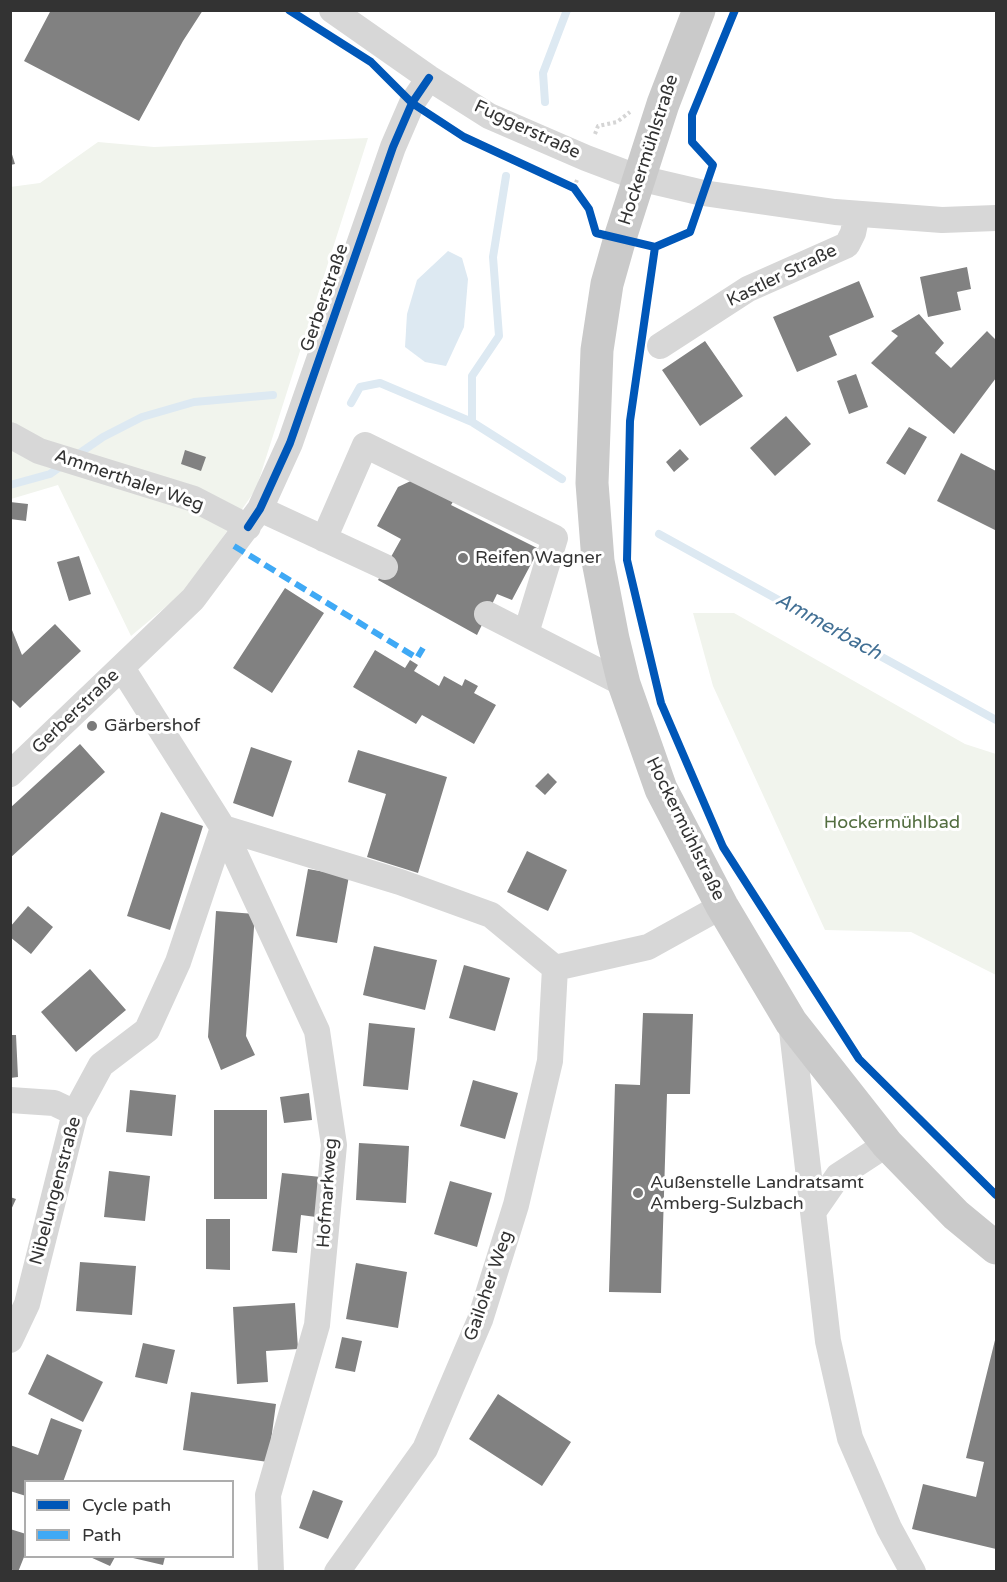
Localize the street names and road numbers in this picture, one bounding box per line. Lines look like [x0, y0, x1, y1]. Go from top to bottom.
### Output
street label: Hockermühlstraße [614, 72, 684, 228]
street label: Fuggerstraße [470, 96, 584, 164]
street label: Kastler Straße [724, 240, 840, 312]
street label: Gerberstraße [296, 241, 354, 355]
street label: Ammerthaler Weg [51, 445, 207, 517]
street label: Gerberstraße [28, 665, 124, 759]
street label: Hockermühlstraße [641, 754, 729, 904]
street label: Nibelungenstraße [26, 1114, 86, 1268]
street label: Hofmarkweg [313, 1137, 343, 1249]
street label: Gailoher Weg [460, 1228, 518, 1344]

